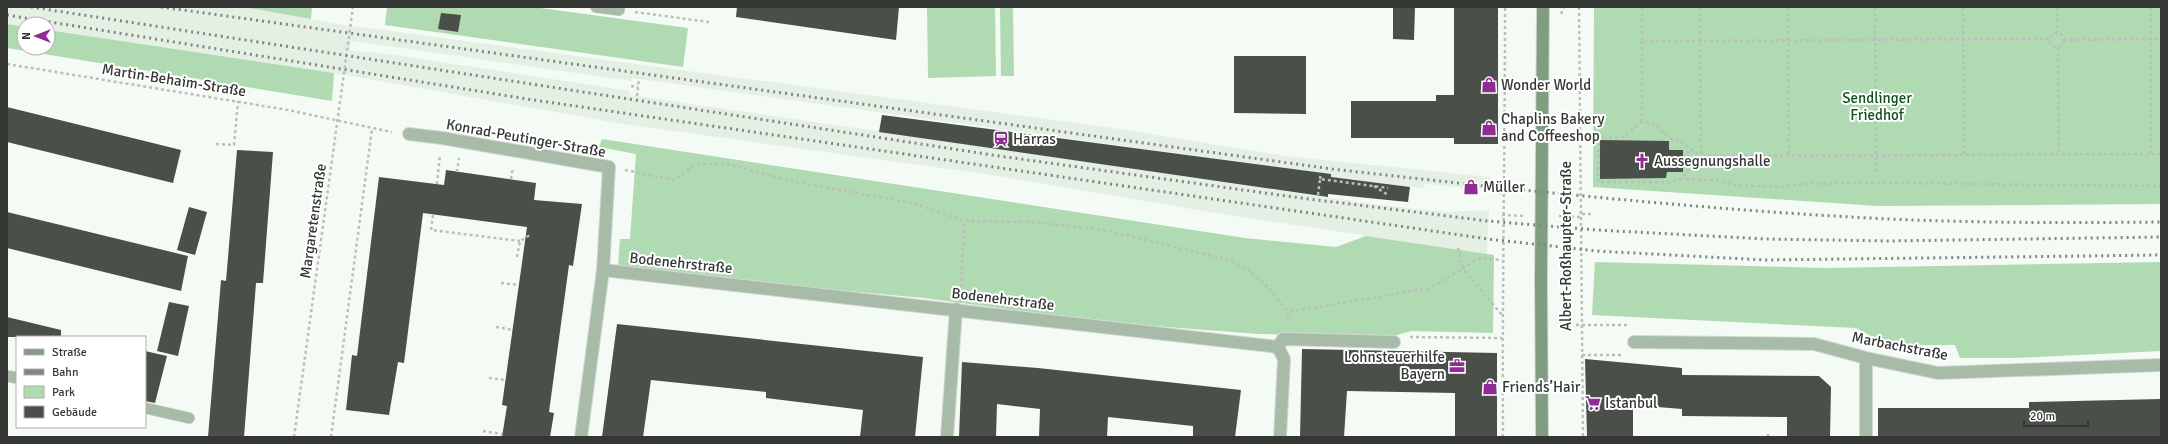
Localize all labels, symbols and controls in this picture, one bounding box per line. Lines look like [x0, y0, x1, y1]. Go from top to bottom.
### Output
north arrow [16, 16, 56, 56]
text: N [20, 32, 33, 40]
street label: Martin-Behaim-Straße [101, 60, 247, 100]
shop icon: Wonder World [1480, 76, 1498, 94]
place label: Wonder World [1501, 76, 1591, 94]
park label: Sendlinger Friedhof [1842, 89, 1912, 124]
place label: Chaplins Bakery and Coffeeshop [1501, 110, 1605, 145]
street label: Konrad-Peutinger-Straße [445, 115, 607, 161]
shop icon: Chaplins Bakery and Coffeeshop [1480, 119, 1498, 137]
station icon: Harras [992, 130, 1010, 148]
place label: Harras [1013, 130, 1056, 148]
church icon: Aussegnungshalle [1633, 152, 1651, 170]
place label: Aussegnungshalle [1654, 152, 1771, 170]
street label: Albert-Roßhaupter-Straße [1557, 161, 1575, 331]
street label: Margaretenstraße [296, 162, 330, 280]
shop icon: Müller [1462, 178, 1480, 196]
place label: Müller [1483, 178, 1525, 196]
street label: Bodenehrstraße [629, 249, 733, 277]
street label: Bodenehrstraße [951, 284, 1055, 314]
street label: Marbachstraße [1850, 328, 1950, 364]
legend [16, 336, 146, 428]
text: Straße [52, 345, 87, 360]
place label: Lohnsteuerhilfe Bayern [1344, 348, 1445, 383]
office icon: Lohnsteuerhilfe Bayern [1448, 357, 1466, 375]
text: Bahn [52, 365, 78, 380]
shop icon: Friends’Hair [1481, 378, 1499, 396]
place label: Friends’Hair [1502, 378, 1581, 396]
text: Park [52, 385, 75, 400]
supermarket icon: Istanbul [1584, 394, 1602, 412]
place label: Istanbul [1605, 394, 1658, 412]
scale bar [2024, 402, 2088, 428]
text: Gebäude [52, 405, 97, 420]
text: 20 m [2030, 409, 2055, 424]

